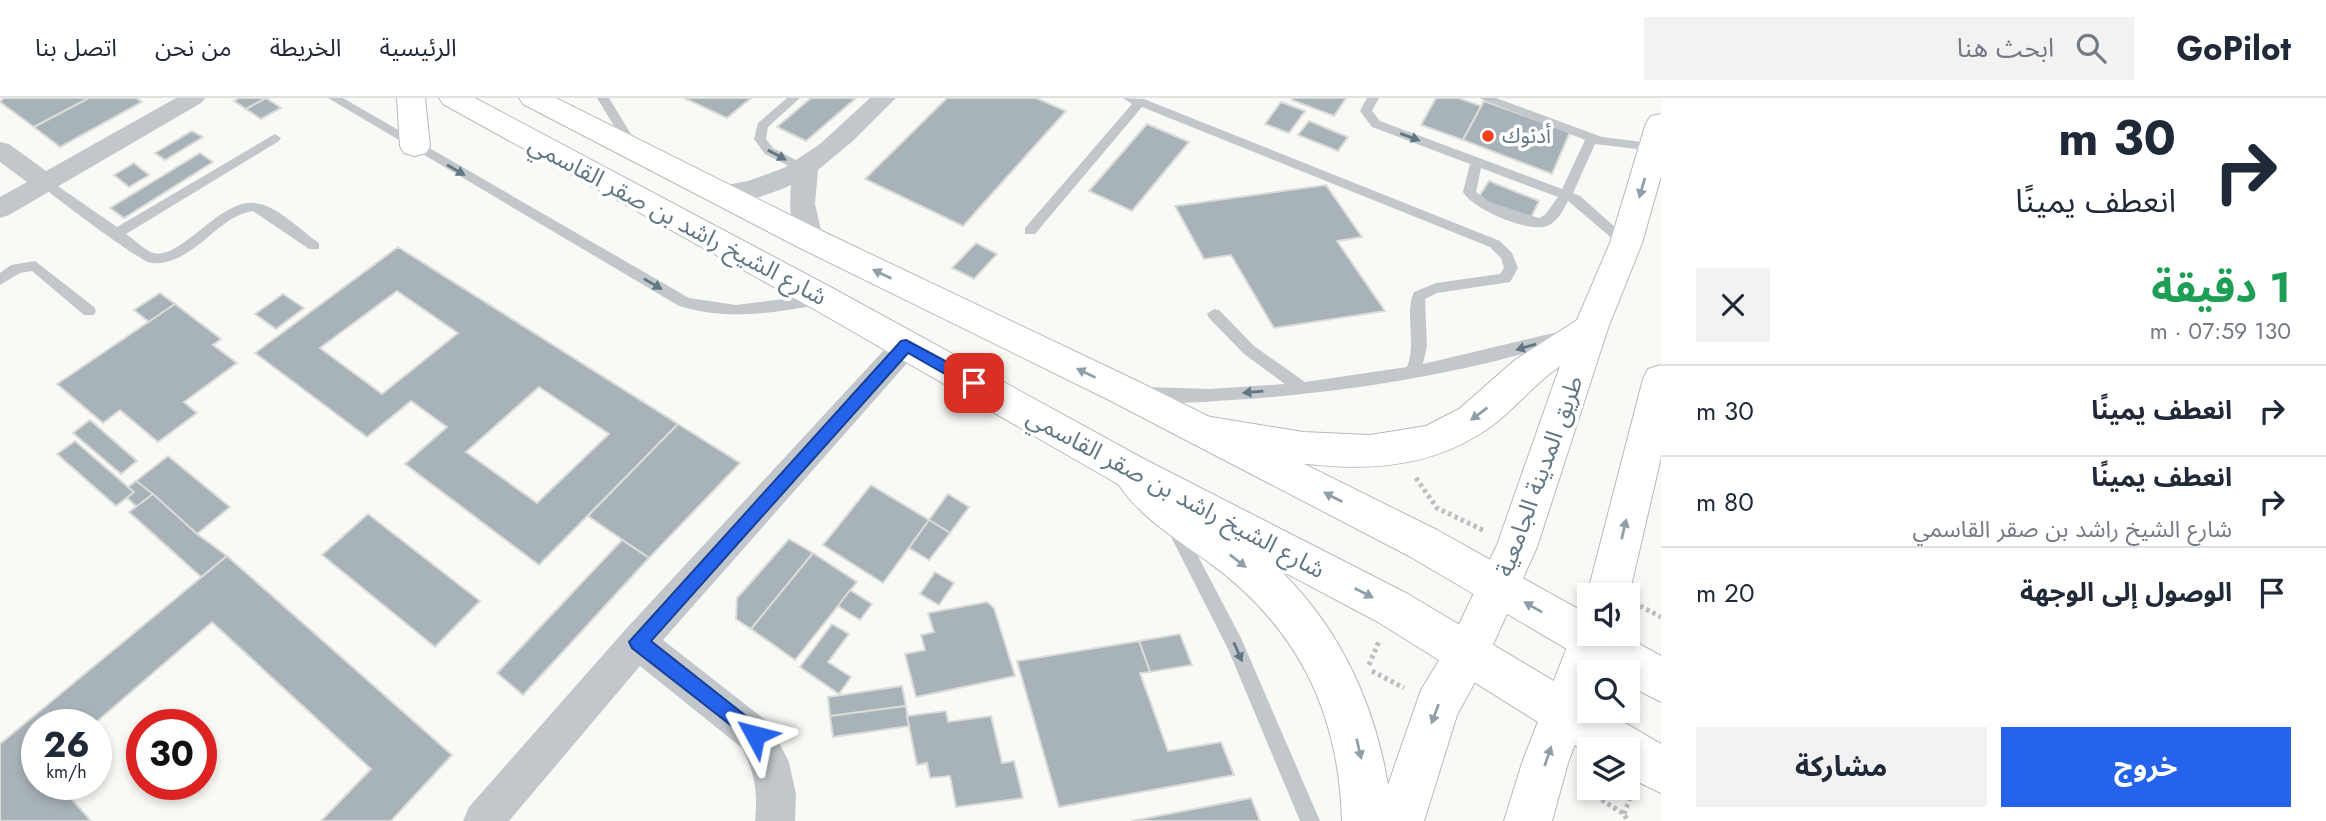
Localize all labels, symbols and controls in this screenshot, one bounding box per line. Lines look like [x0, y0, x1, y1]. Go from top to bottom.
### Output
search box [1644, 17, 2134, 80]
text: GoPilot [2176, 25, 2291, 72]
text: ابحث هنا [1957, 29, 2054, 67]
icon: search [2072, 29, 2110, 67]
text: اتصل بنا [35, 30, 117, 65]
text: من نحن [155, 30, 232, 65]
text: الخريطة [270, 30, 342, 65]
text: الرئيسية [380, 30, 457, 65]
text: 30 m [2058, 103, 2176, 173]
place label: أدنوك [1502, 121, 1551, 151]
street label: شارع الشيخ راشد بن صقر القاسمي [522, 126, 833, 315]
icon: right [2200, 126, 2291, 217]
marker: أدنوك [1480, 128, 1496, 144]
one-way arrow [1399, 132, 1420, 143]
one-way arrow [768, 149, 787, 161]
one-way arrow [447, 164, 466, 176]
one-way arrow [1636, 178, 1646, 199]
text: انعطف يمينًا [2015, 178, 2176, 224]
text: 1 دقيقة [2151, 257, 2291, 318]
one-way arrow [872, 268, 892, 279]
button: close [1696, 268, 1770, 342]
one-way arrow [643, 278, 663, 290]
text: 130 m · 07:59 [2150, 314, 2291, 348]
one-way arrow [1514, 342, 1536, 353]
pin [944, 353, 1004, 413]
icon: arrive [955, 364, 993, 402]
one-way arrow [1076, 367, 1097, 378]
street label: طريق المدينة الجامعية [1486, 371, 1592, 581]
one-way arrow [1242, 387, 1264, 398]
text: انعطف يمينًا [2091, 391, 2232, 429]
text: 30 m [1696, 392, 1754, 430]
icon: right [2253, 392, 2291, 430]
street label: شارع الشيخ راشد بن صقر القاسمي [1020, 399, 1331, 588]
one-way arrow [1470, 406, 1488, 421]
text: انعطف يمينًا [2091, 458, 2232, 496]
text: 80 m [1696, 483, 1754, 521]
icon: right [2253, 483, 2291, 521]
one-way arrow [1323, 492, 1343, 503]
text: شارع الشيخ راشد بن صقر القاسمي [1913, 512, 2232, 546]
one-way arrow [1619, 518, 1630, 540]
one-way arrow [1229, 554, 1247, 569]
text: الوصول إلى الوجهة [2020, 573, 2232, 611]
text: 20 m [1696, 574, 1755, 612]
icon: arrive [2253, 574, 2291, 612]
map controls [1577, 583, 1640, 800]
button: sound [1577, 583, 1640, 646]
one-way arrow [1354, 587, 1374, 599]
one-way arrow [1523, 601, 1542, 613]
one-way arrow [1232, 642, 1244, 662]
button: search [1577, 660, 1640, 723]
position arrow [718, 698, 792, 772]
one-way arrow [1429, 703, 1440, 724]
speed limit sign: 30 [126, 709, 217, 800]
text: 26 [43, 720, 90, 770]
button: مشاركة [1696, 727, 1987, 807]
button: خروج [2001, 727, 2291, 807]
button: layers [1577, 737, 1640, 800]
one-way arrow [1353, 738, 1364, 760]
one-way arrow [1543, 745, 1554, 766]
text: km/h [46, 759, 87, 785]

